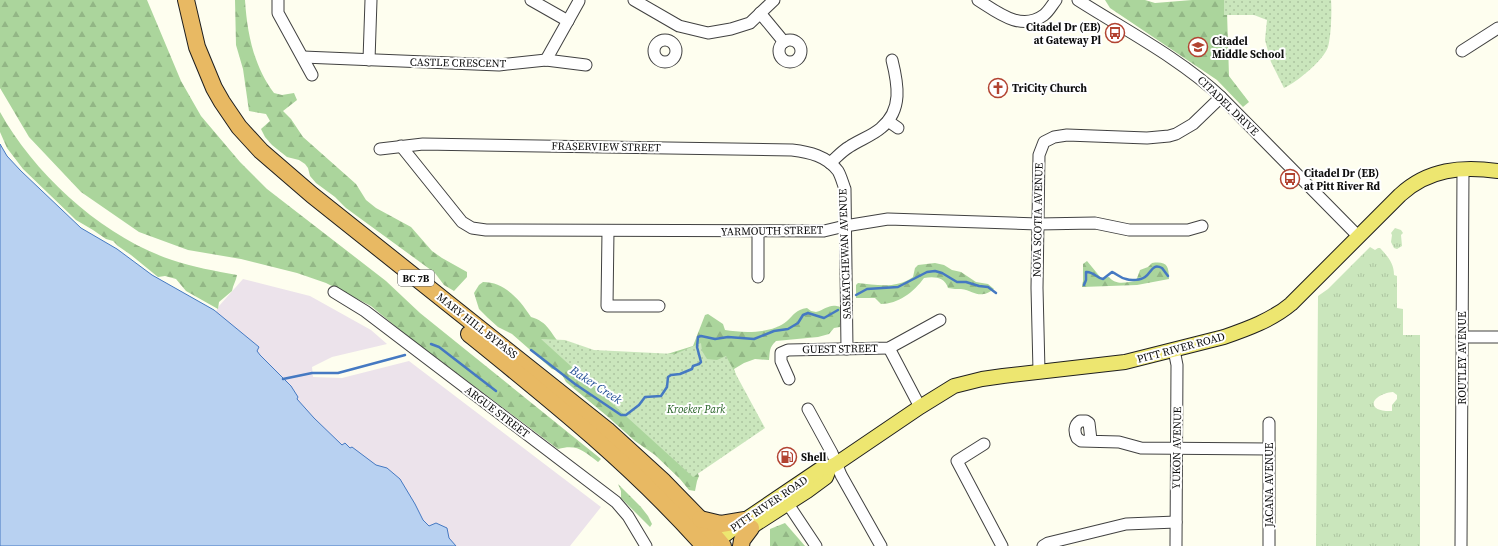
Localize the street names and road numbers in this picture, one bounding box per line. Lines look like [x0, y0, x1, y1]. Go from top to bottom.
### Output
street label: CASTLE CRESCENT [410, 55, 507, 71]
street label: CITADEL DRIVE [1194, 73, 1262, 139]
street label: FRASERVIEW STREET [551, 139, 661, 155]
street label: NOVA SCOTIA AVENUE [1030, 162, 1047, 277]
street label: SASKATCHEWAN AVENUE [835, 188, 855, 320]
street label: YARMOUTH STREET [721, 223, 824, 239]
road number: BC 7B [398, 270, 434, 286]
street label: MARY HILL BYPASS [433, 290, 521, 363]
street label: ROUTLEY AVENUE [1455, 311, 1470, 405]
street label: PITT RIVER ROAD [1135, 329, 1227, 367]
street label: GUEST STREET [802, 341, 878, 357]
street label: ARGUE STREET [461, 383, 533, 442]
street label: YUKON AVENUE [1169, 406, 1185, 489]
street label: JACANA AVENUE [1262, 442, 1277, 528]
street label: PITT RIVER ROAD [727, 472, 811, 536]

